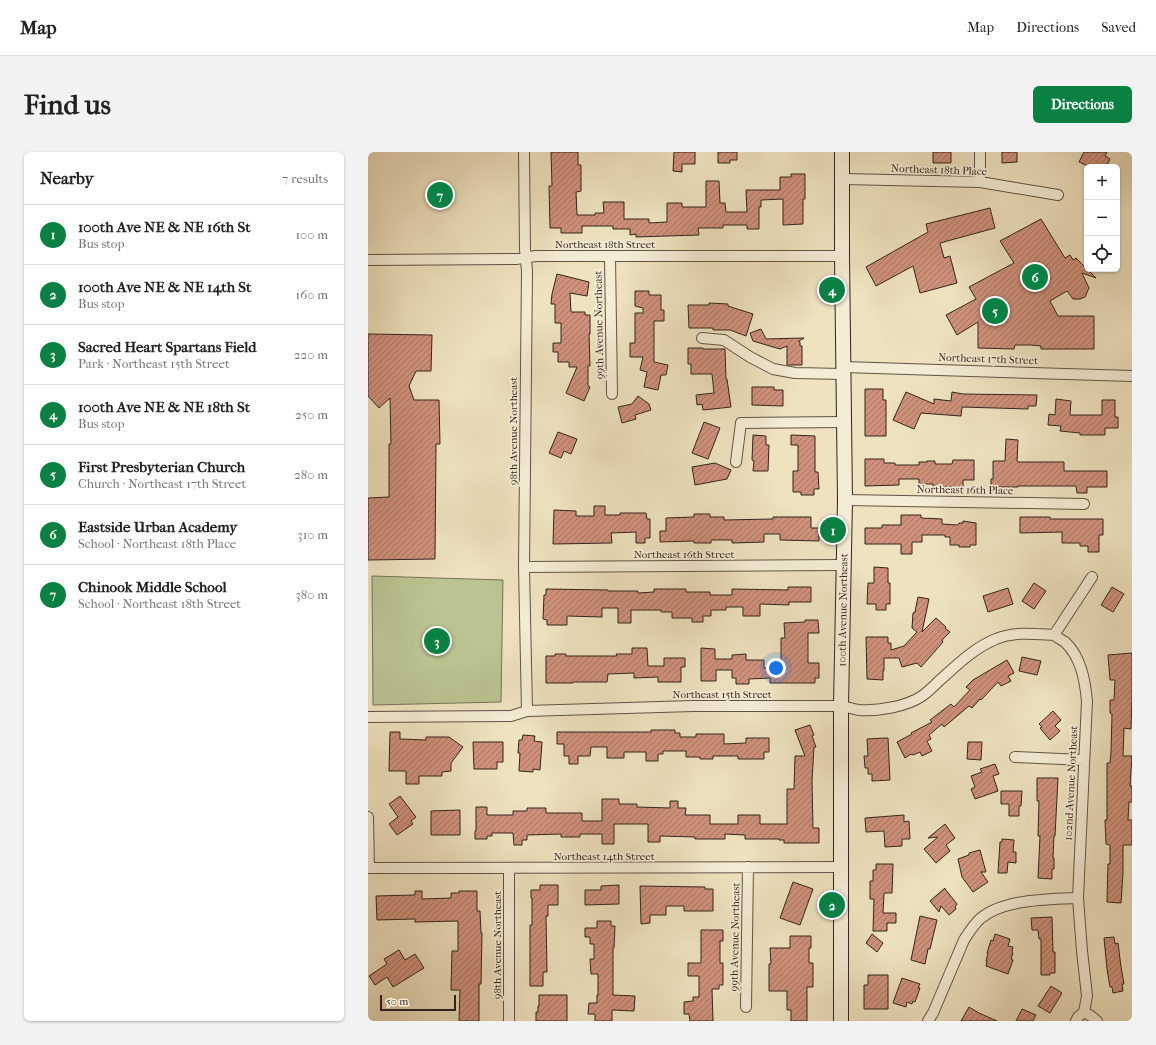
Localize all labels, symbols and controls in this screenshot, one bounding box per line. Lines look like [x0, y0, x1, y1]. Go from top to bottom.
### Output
text: Map [20, 17, 56, 39]
text: Map [967, 19, 994, 36]
text: Directions [1016, 19, 1079, 36]
text: Saved [1101, 19, 1136, 36]
button: Directions [1033, 86, 1132, 123]
text: Find us [24, 88, 111, 121]
street label: Northeast 18th Place [891, 162, 988, 178]
map controls [1084, 164, 1120, 272]
button: + [1084, 164, 1120, 200]
text: Nearby [40, 168, 94, 188]
text: 7 results [282, 171, 328, 186]
pin: 7 [427, 180, 453, 210]
button: − [1084, 200, 1120, 236]
text: 100th Ave NE & NE 16th St [78, 218, 251, 236]
text: 1 [51, 227, 55, 242]
text: 100 m [295, 227, 328, 242]
text: Bus stop [78, 236, 124, 251]
button: locate [1084, 236, 1120, 272]
street label: Northeast 18th Street [555, 238, 655, 251]
pin: 6 [1022, 262, 1048, 292]
street label: 99th Avenue Northeast [592, 270, 606, 380]
pin: 4 [819, 275, 845, 305]
text: 100th Ave NE & NE 14th St [78, 278, 251, 296]
text: 2 [50, 287, 56, 302]
text: 160 m [296, 287, 328, 302]
text: Bus stop [78, 296, 124, 311]
pin: 5 [982, 296, 1008, 326]
text: Sacred Heart Spartans Field [78, 338, 256, 356]
text: 3 [50, 347, 56, 362]
text: 220 m [294, 347, 328, 362]
street label: Northeast 17th Street [938, 351, 1038, 367]
text: Park · Northeast 15th Street [78, 356, 230, 371]
street label: 98th Avenue Northeast [507, 377, 520, 485]
text: 100th Ave NE & NE 18th St [78, 398, 250, 416]
text: 4 [49, 407, 57, 422]
text: 250 m [295, 407, 328, 422]
text: Bus stop [78, 416, 124, 431]
text: First Presbyterian Church [78, 458, 245, 476]
text: 5 [50, 467, 56, 482]
text: 280 m [294, 467, 328, 482]
text: Church · Northeast 17th Street [78, 476, 246, 491]
street label: Northeast 16th Place [917, 483, 1014, 497]
pin: 1 [820, 515, 846, 545]
text: Eastside Urban Academy [78, 518, 237, 536]
text: 6 [49, 527, 57, 542]
text: 310 m [297, 527, 328, 542]
text: School · Northeast 18th Place [78, 536, 236, 551]
street label: Northeast 16th Street [634, 548, 734, 561]
street label: 100th Avenue Northeast [836, 553, 850, 667]
text: Chinook Middle School [78, 578, 227, 596]
text: 7 [50, 587, 56, 602]
text: 380 m [295, 587, 328, 602]
text: School · Northeast 18th Street [78, 596, 241, 611]
pin: 3 [424, 626, 450, 656]
your location [766, 658, 786, 678]
street label: Northeast 15th Street [672, 688, 772, 701]
street label: 102nd Avenue Northeast [1061, 725, 1081, 841]
street label: Northeast 14th Street [553, 850, 655, 863]
street label: 99th Avenue Northeast [728, 882, 742, 992]
pin: 2 [819, 890, 845, 920]
street label: 98th Avenue Northeast [491, 891, 504, 999]
scale bar [380, 993, 456, 1012]
text: 50 m [386, 995, 408, 1008]

